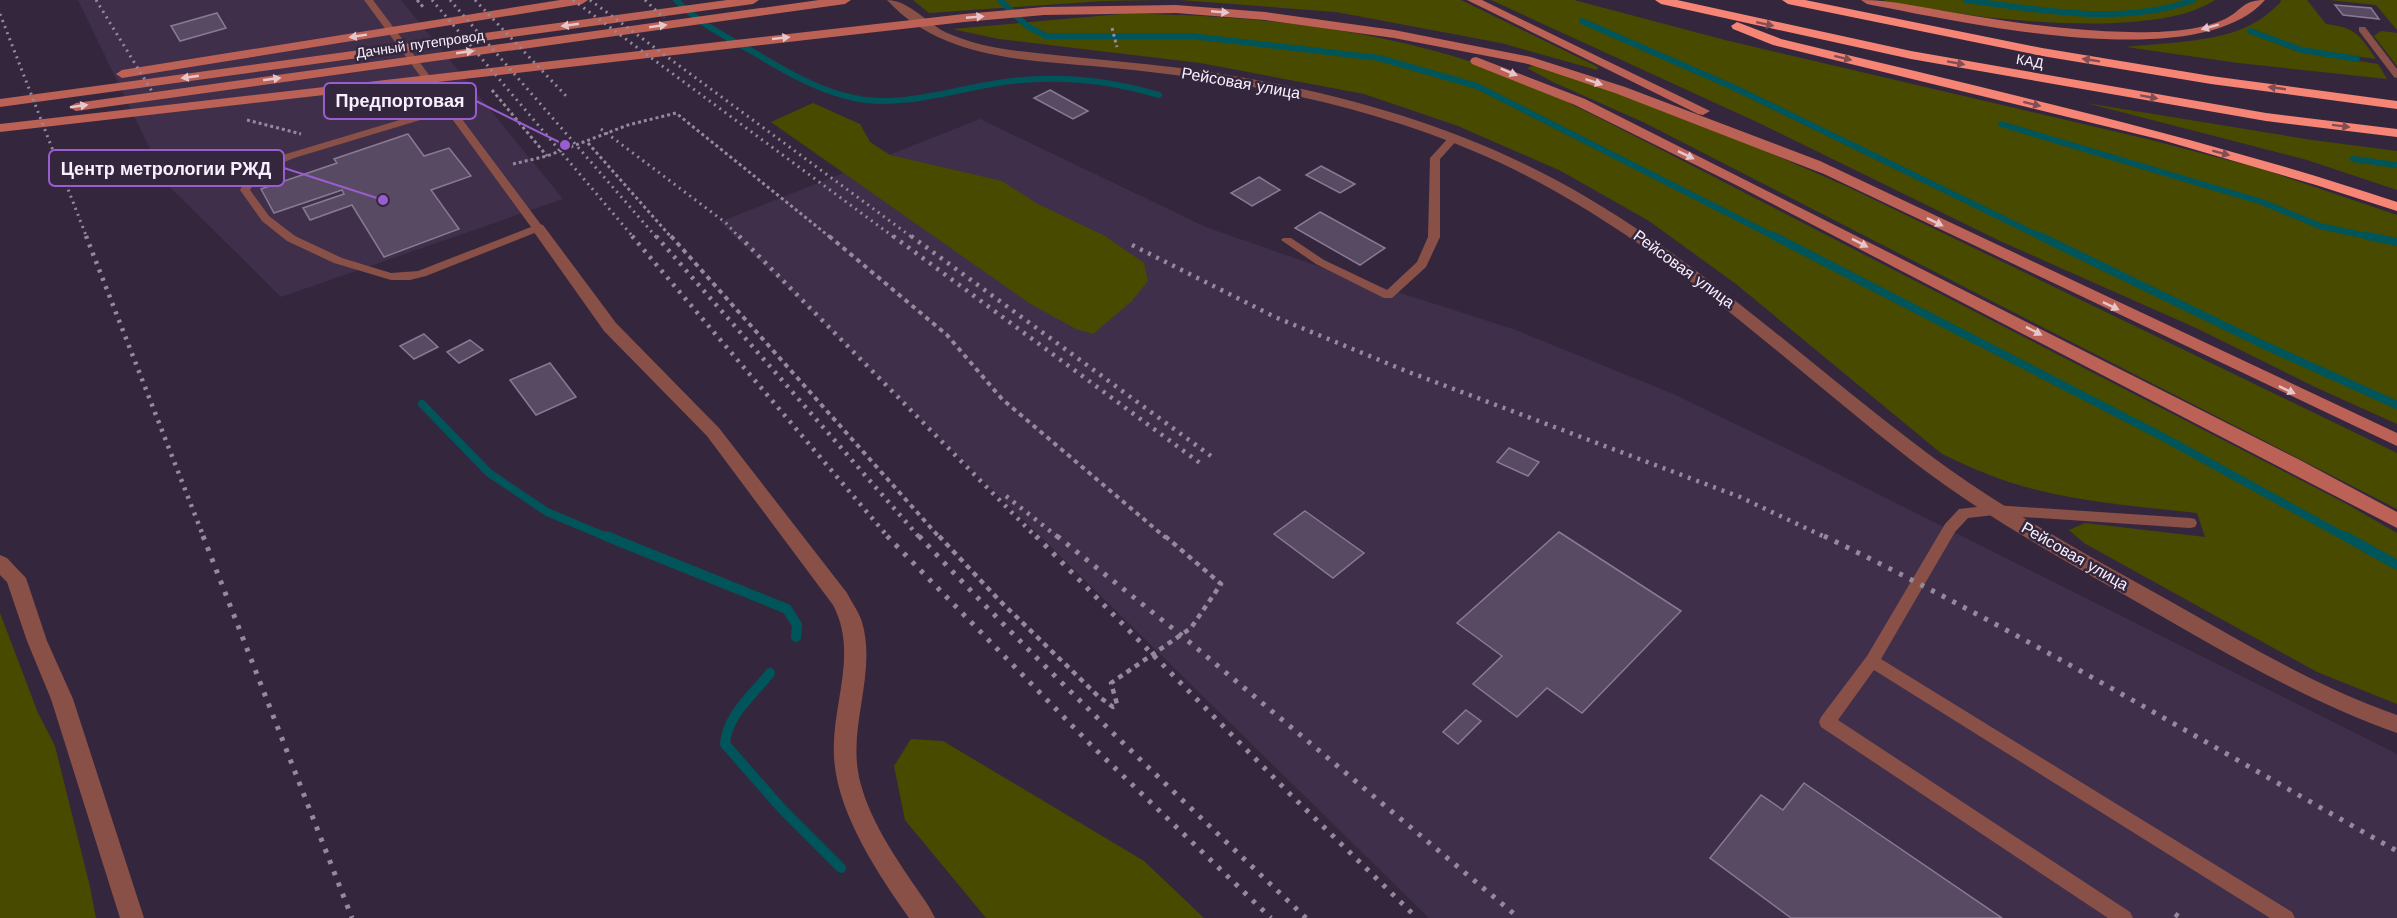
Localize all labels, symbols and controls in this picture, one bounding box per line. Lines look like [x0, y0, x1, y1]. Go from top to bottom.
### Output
one-way arrow [1211, 8, 1230, 17]
one-way arrow [965, 12, 984, 22]
one-way arrow [561, 20, 580, 29]
one-way arrow [1756, 20, 1775, 29]
one-way arrow [649, 21, 668, 30]
one-way arrow [2200, 23, 2219, 33]
street label: Дачный путепровод [355, 27, 485, 61]
one-way arrow [349, 31, 368, 40]
one-way arrow [772, 34, 791, 43]
one-way arrow [456, 48, 475, 57]
street label: КАД [2015, 51, 2045, 71]
one-way arrow [1833, 54, 1852, 64]
one-way arrow [2081, 55, 2100, 64]
one-way arrow [1947, 59, 1966, 68]
street label: Рейсовая улица [1180, 63, 1302, 103]
one-way arrow [1501, 68, 1518, 77]
one-way arrow [180, 72, 199, 81]
one-way arrow [262, 75, 281, 84]
one-way arrow [1585, 77, 1603, 87]
callout: Предпортовая [324, 83, 476, 119]
one-way arrow [2267, 84, 2286, 93]
text: Предпортовая [336, 90, 464, 111]
one-way arrow [2139, 92, 2158, 101]
one-way arrow [2023, 99, 2041, 109]
one-way arrow [69, 102, 88, 111]
one-way arrow [2332, 121, 2351, 131]
one-way arrow [2212, 148, 2230, 158]
one-way arrow [1677, 149, 1695, 159]
callout: Центр метрологии РЖД [49, 150, 284, 186]
text: Центр метрологии РЖД [61, 158, 271, 179]
one-way arrow [1927, 217, 1944, 226]
street label: Рейсовая улица [1630, 226, 1738, 312]
one-way arrow [1852, 238, 1869, 247]
one-way arrow [2103, 301, 2120, 310]
one-way arrow [2026, 326, 2043, 336]
one-way arrow [2279, 385, 2296, 394]
street label: Рейсовая улица [2018, 518, 2132, 594]

